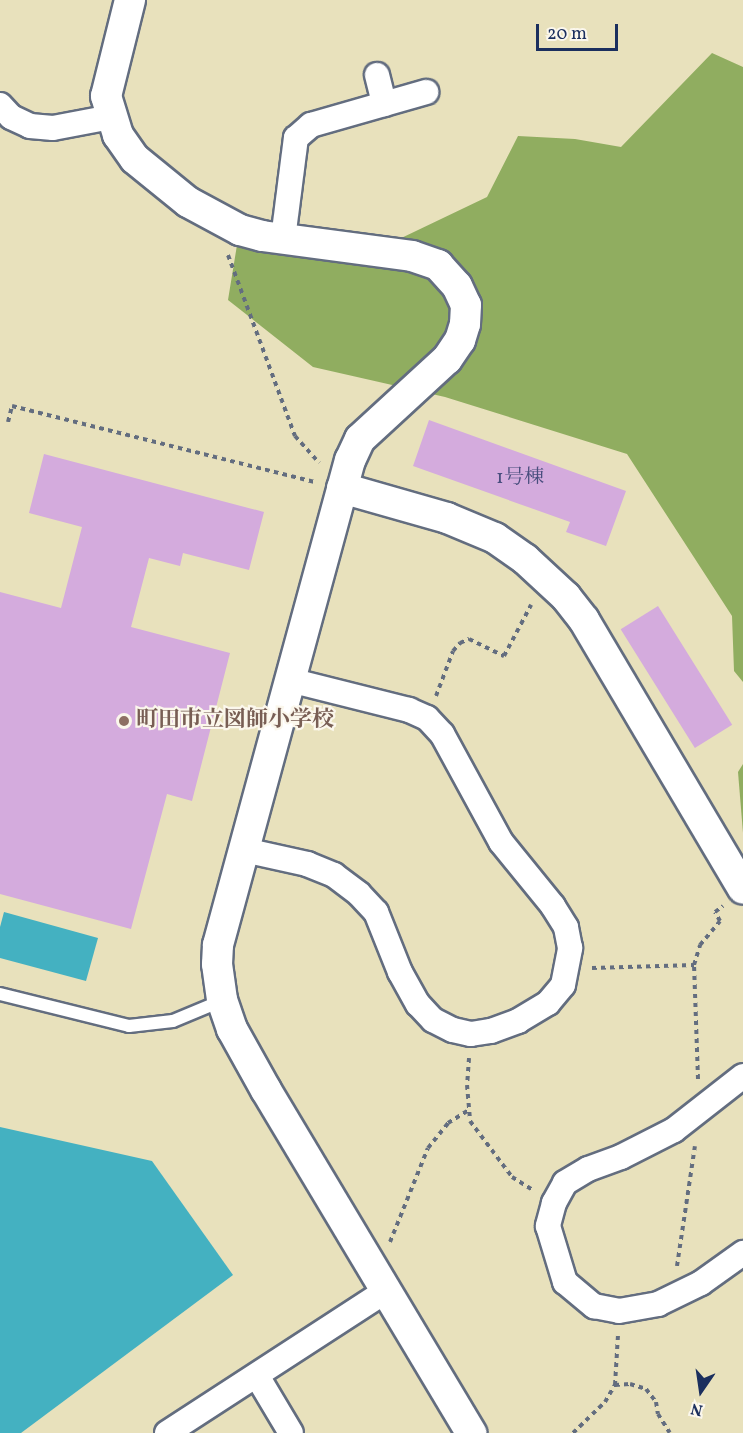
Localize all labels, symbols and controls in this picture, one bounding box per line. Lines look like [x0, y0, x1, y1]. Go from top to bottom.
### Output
scale bar [539, 12, 622, 50]
text: 20 m [547, 22, 587, 47]
house number: 1号棟 [496, 466, 544, 490]
place label: 町田市立図師小学校 [136, 708, 334, 734]
marker: 町田市立図師小学校 [117, 714, 131, 728]
north arrow [671, 1361, 731, 1421]
text: N [689, 1397, 705, 1421]

